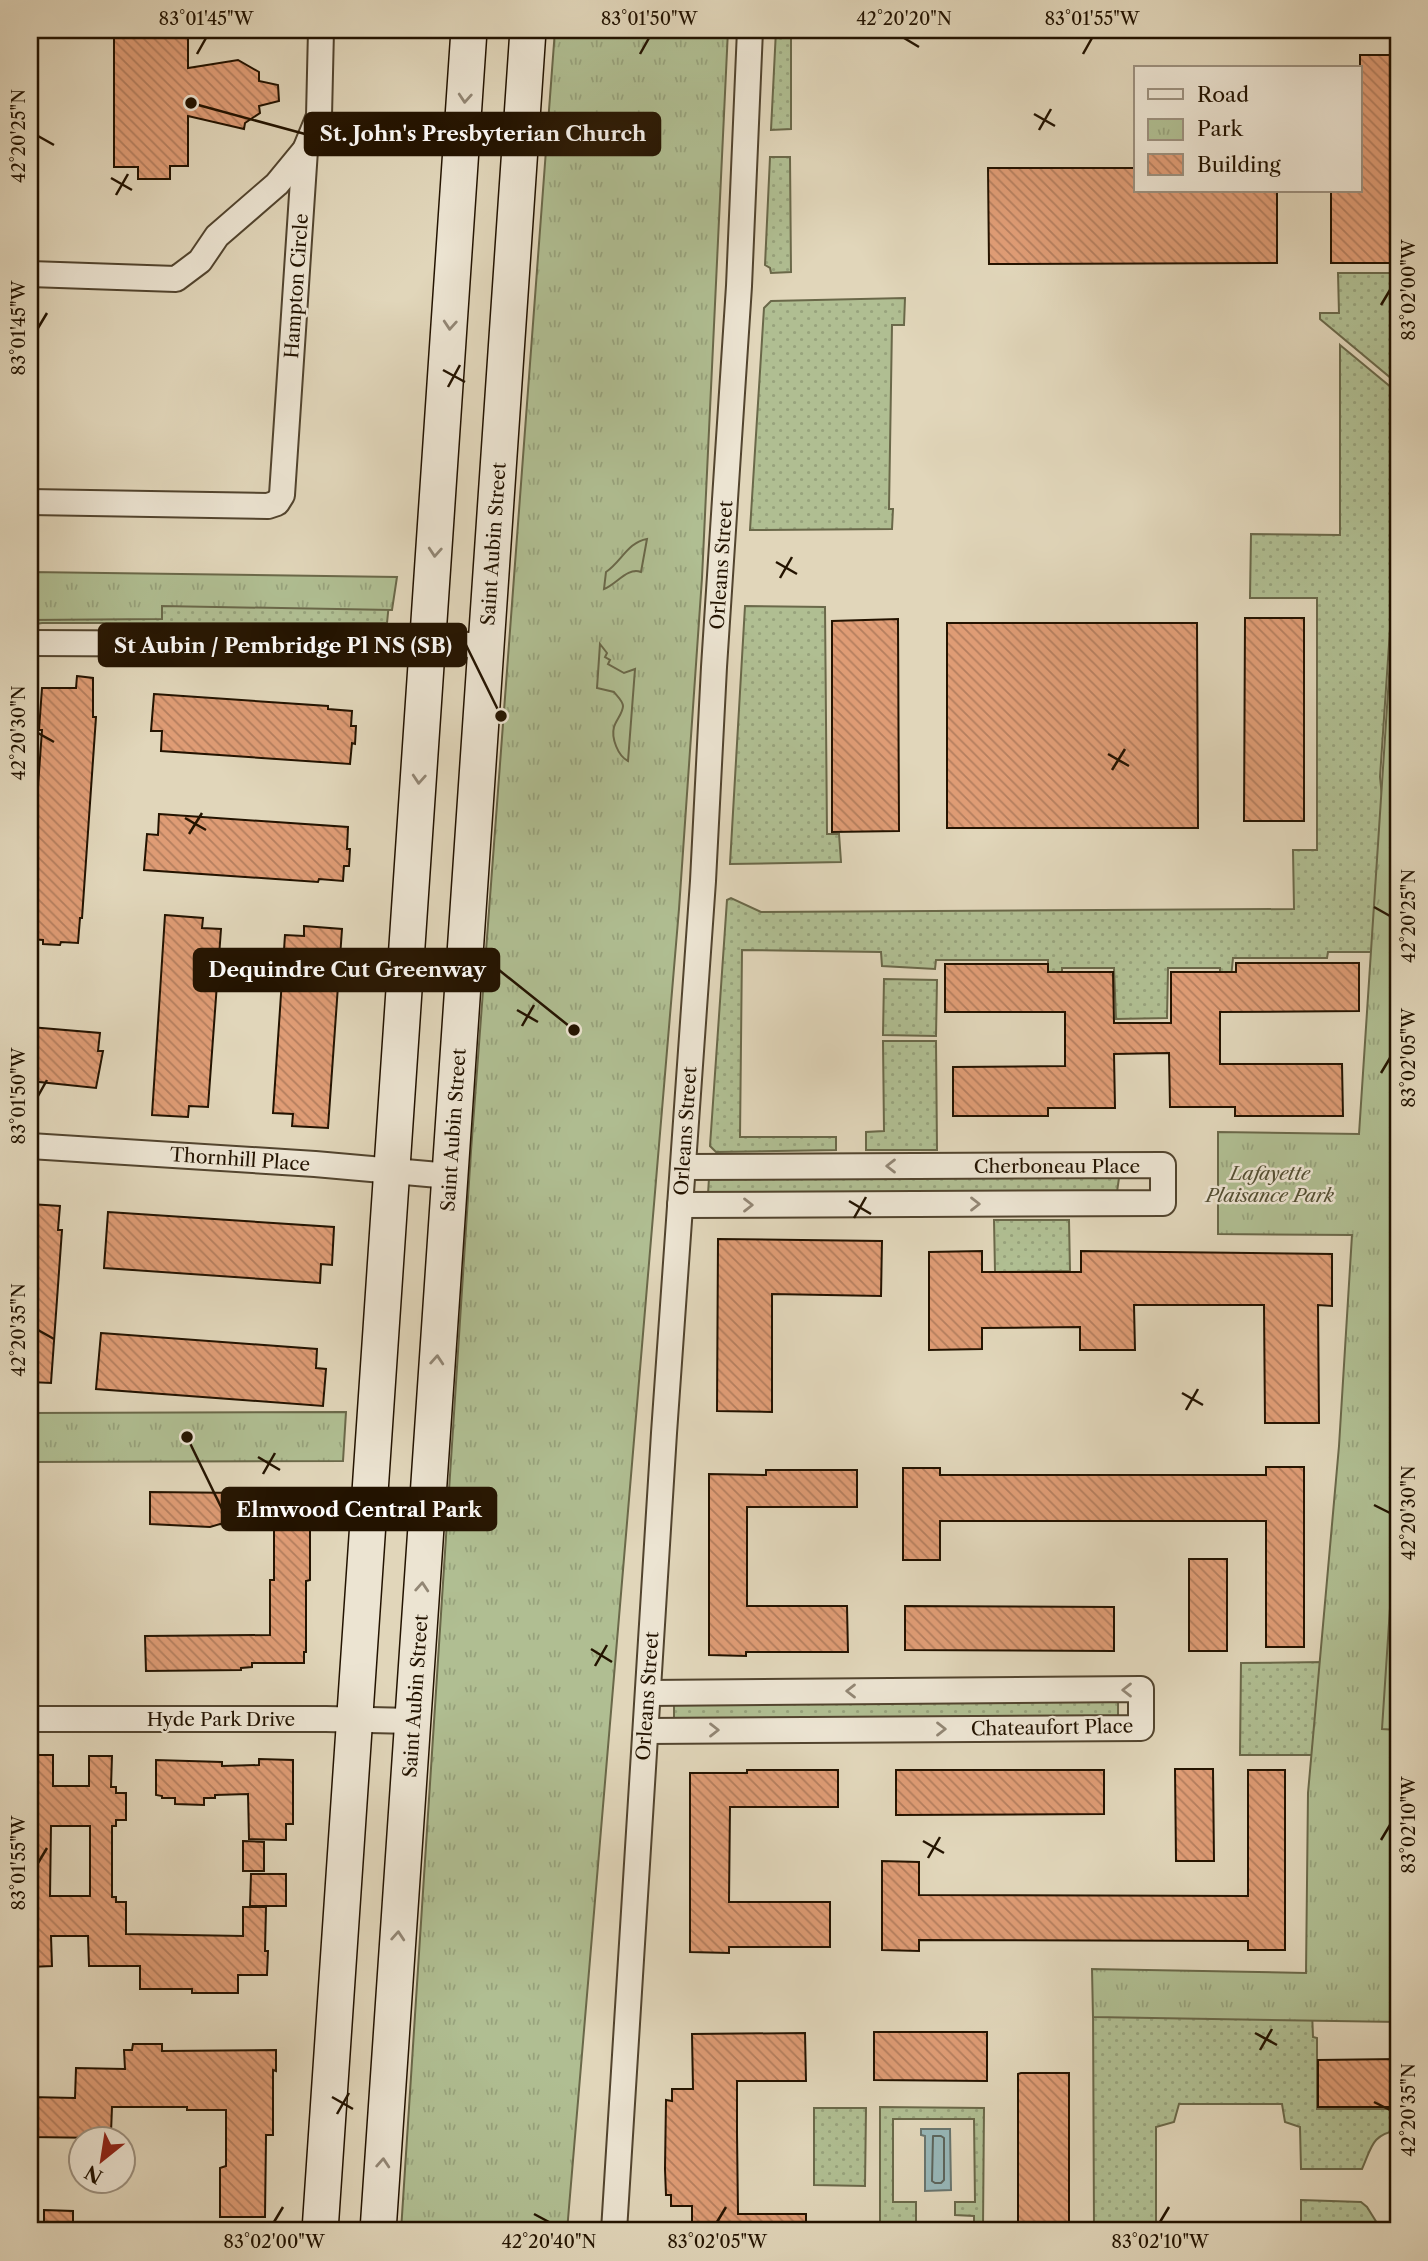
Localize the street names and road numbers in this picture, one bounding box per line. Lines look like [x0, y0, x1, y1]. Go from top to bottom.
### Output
street label: Hampton Circle [280, 213, 313, 359]
street label: Saint Aubin Street [476, 461, 511, 626]
street label: Orleans Street [706, 500, 737, 630]
street label: Saint Aubin Street [436, 1047, 471, 1212]
street label: Orleans Street [670, 1066, 701, 1196]
street label: Thornhill Place [169, 1143, 311, 1176]
street label: Cherboneau Place [974, 1155, 1140, 1178]
street label: Saint Aubin Street [398, 1613, 433, 1778]
street label: Orleans Street [632, 1631, 663, 1761]
street label: Hyde Park Drive [147, 1708, 295, 1731]
street label: Chateaufort Place [971, 1715, 1133, 1740]

